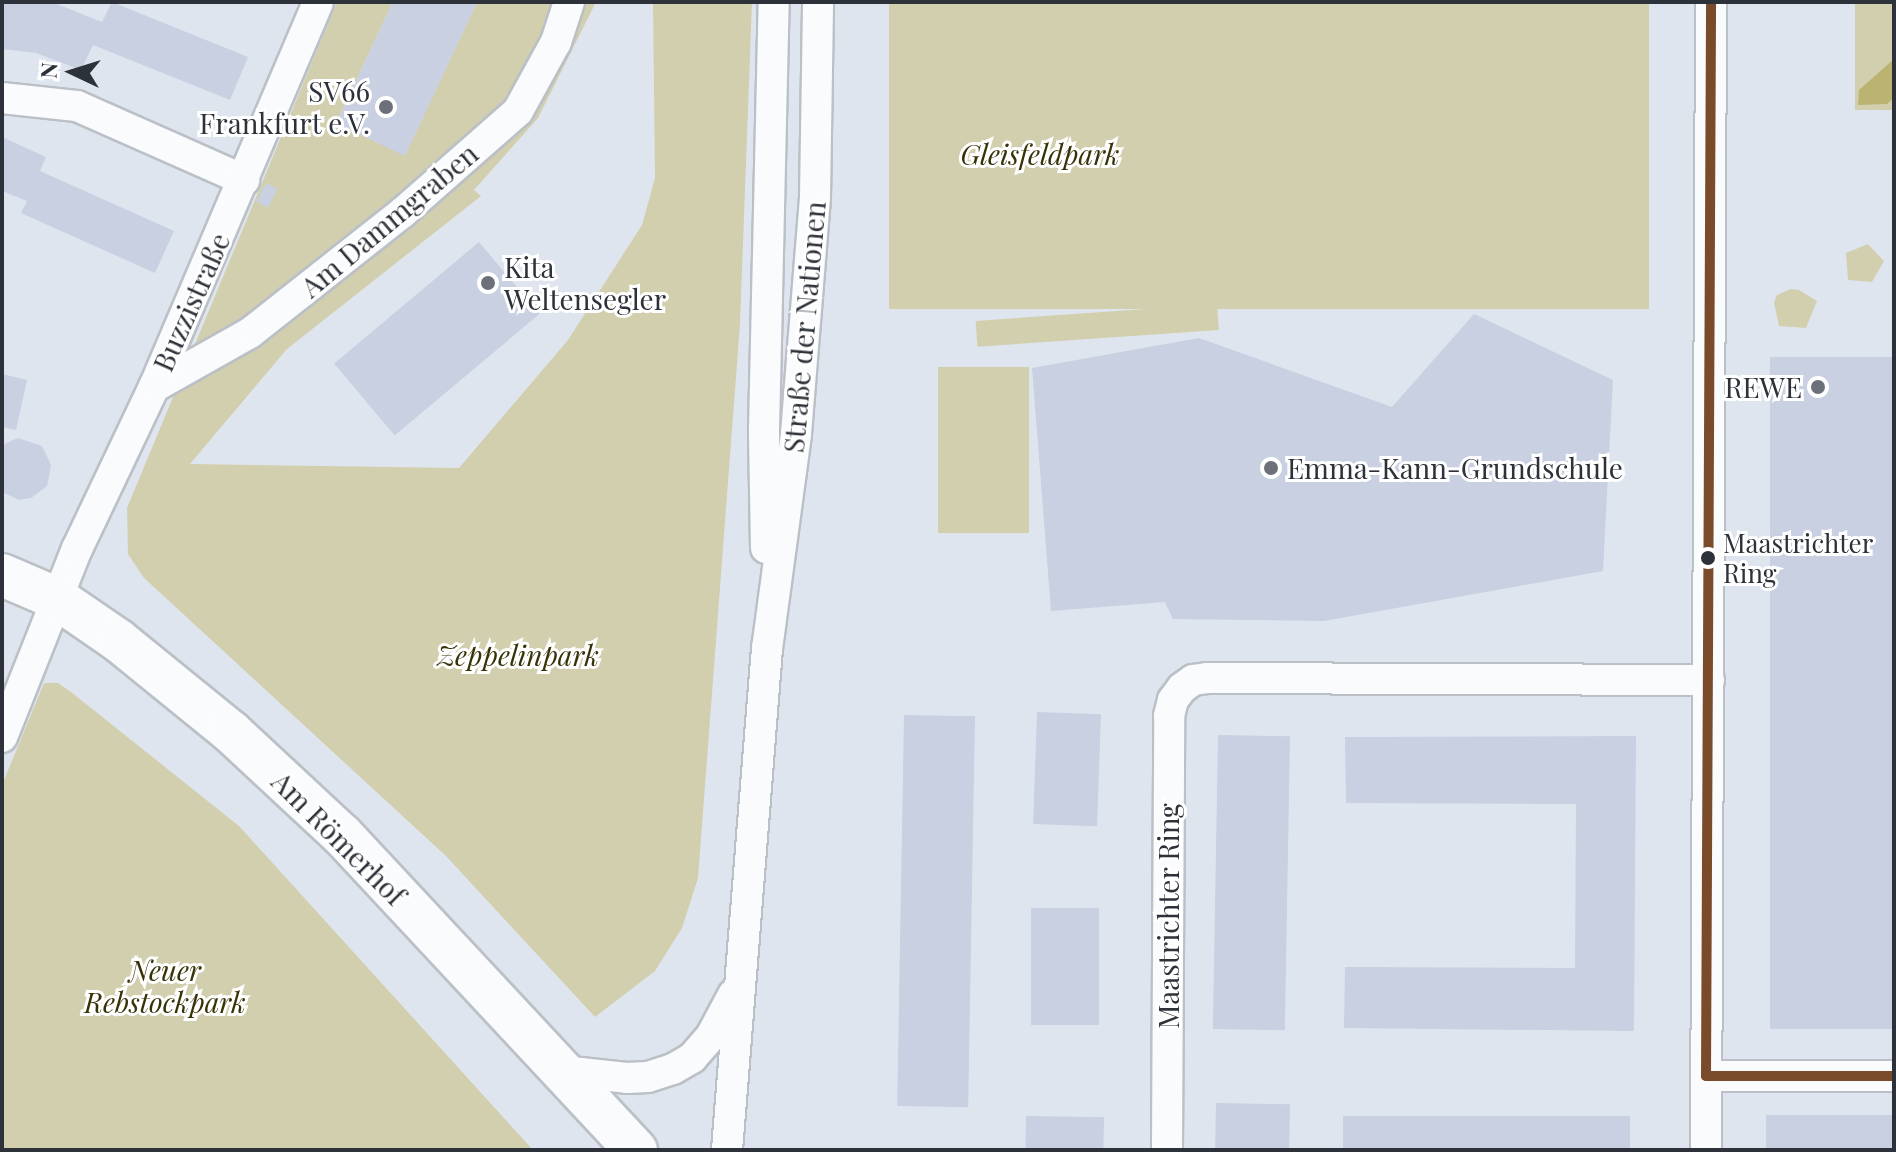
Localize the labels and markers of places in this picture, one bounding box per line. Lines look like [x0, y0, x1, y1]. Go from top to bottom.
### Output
place label: SV66 Frankfurt e.V. [199, 74, 370, 140]
marker: SV66 Frankfurt e.V. [377, 98, 395, 116]
place label: Kita Weltensegler [504, 250, 666, 316]
marker: Kita Weltensegler [479, 274, 497, 292]
place label: REWE [1724, 370, 1802, 404]
marker: REWE [1809, 378, 1827, 396]
place label: Emma-Kann-Grundschule [1287, 451, 1623, 485]
marker: Emma-Kann-Grundschule [1262, 459, 1280, 477]
place label: Maastrichter Ring [1723, 527, 1873, 588]
marker: Maastrichter Ring [1700, 550, 1716, 566]

